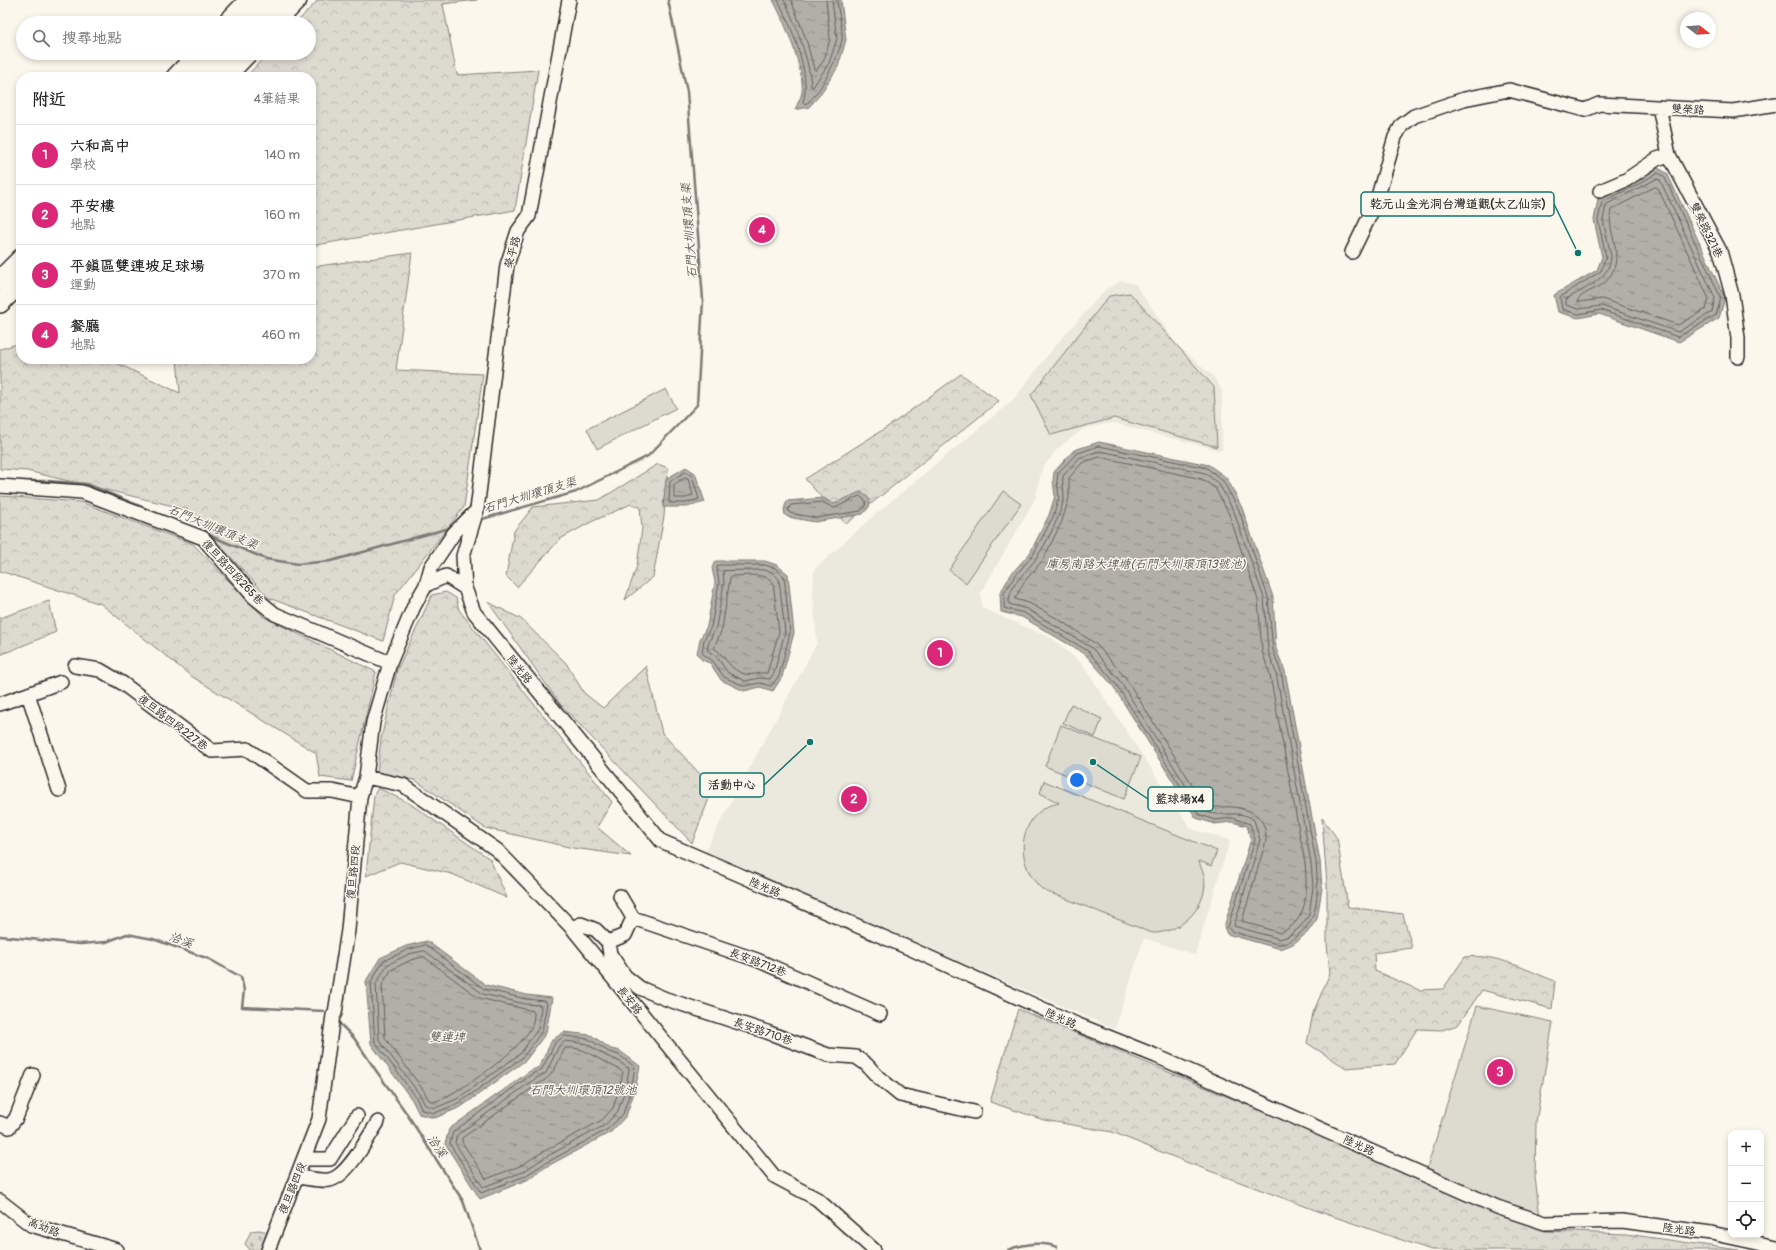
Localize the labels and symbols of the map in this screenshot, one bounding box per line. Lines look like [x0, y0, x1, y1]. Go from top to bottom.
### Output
north arrow [1680, 12, 1716, 48]
street label: 雙榮路 [1671, 102, 1705, 117]
water label: 石門大圳環頂支渠 [679, 182, 700, 279]
callout: 乾元山金光洞台灣道觀(太乙仙宗) [1361, 192, 1554, 216]
text: 乾元山金光洞台灣道觀(太乙仙宗) [1370, 197, 1546, 212]
street label: 雙榮路321巷 [1687, 200, 1726, 260]
pin: 4 [749, 215, 775, 245]
street label: 榮平路 [502, 235, 523, 270]
water label: 石門大圳環頂支渠 [482, 474, 579, 517]
water label: 石門大圳環頂支渠 [166, 502, 261, 554]
street label: 復旦路四段265巷 [199, 537, 266, 608]
water label: 庫房南路大埤塘(石門大圳環頂13號池) [1046, 557, 1246, 572]
pin: 1 [927, 638, 953, 668]
street label: 陸光路 [504, 652, 535, 686]
street label: 復旦路四段227巷 [135, 692, 210, 753]
your location [1067, 770, 1087, 790]
callout: 活動中心 [700, 773, 764, 797]
text: 活動中心 [708, 778, 756, 793]
pin: 2 [841, 784, 867, 814]
callout: 籃球場x4 [1148, 787, 1213, 811]
text: 籃球場x4 [1156, 792, 1205, 807]
street label: 復旦路四段 [345, 844, 362, 900]
street label: 陸光路 [747, 875, 783, 900]
water label: 洽溪 [167, 929, 196, 952]
street label: 長安路712巷 [727, 946, 788, 979]
street label: 長安路 [614, 983, 645, 1017]
street label: 陸光路 [1043, 1006, 1079, 1031]
street label: 長安路710巷 [732, 1015, 794, 1048]
water label: 雙連埤 [429, 1030, 466, 1045]
pin: 3 [1487, 1057, 1513, 1087]
water label: 石門大圳環頂12號池 [529, 1083, 638, 1098]
water label: 洽溪 [424, 1132, 450, 1161]
street label: 陸光路 [1341, 1133, 1377, 1158]
street label: 復旦路四段 [276, 1160, 309, 1216]
street label: 高幼路 [26, 1215, 62, 1239]
street label: 陸光路 [1662, 1221, 1696, 1238]

